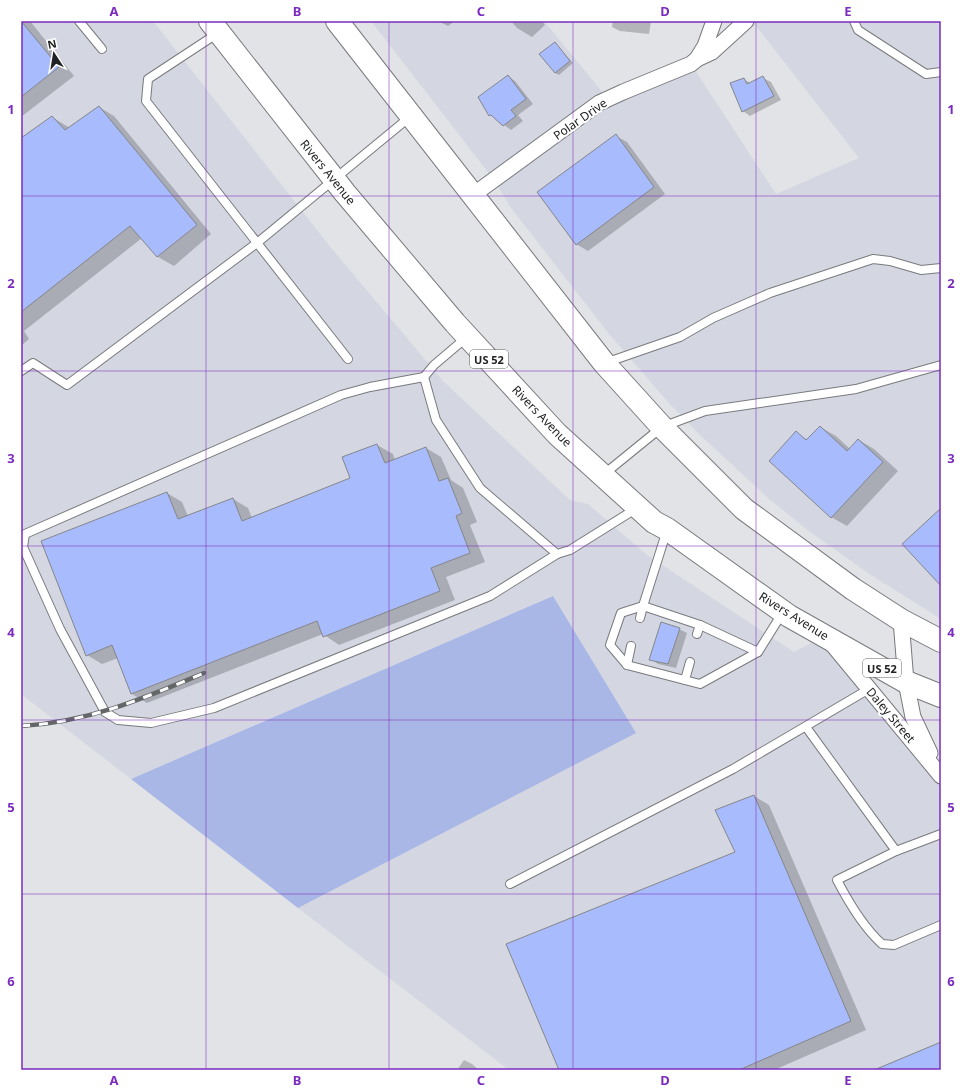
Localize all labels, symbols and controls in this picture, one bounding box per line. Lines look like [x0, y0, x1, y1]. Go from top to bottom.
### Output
text: A [110, 2, 119, 20]
text: B [293, 2, 301, 20]
text: C [477, 2, 485, 20]
text: D [660, 2, 670, 20]
text: E [844, 2, 852, 20]
north arrow [34, 34, 74, 74]
text: N [46, 35, 58, 52]
street label: Polar Drive [550, 94, 610, 144]
text: 1 [7, 100, 15, 118]
text: 1 [947, 100, 955, 118]
street label: Rivers Avenue [296, 136, 360, 208]
text: 2 [7, 274, 15, 292]
text: 2 [947, 274, 955, 292]
road number: US 52 [470, 350, 508, 368]
street label: Rivers Avenue [508, 382, 576, 451]
text: 3 [7, 449, 15, 467]
text: 3 [947, 449, 955, 467]
street label: Rivers Avenue [756, 588, 832, 644]
text: 4 [7, 623, 15, 641]
text: 4 [947, 623, 955, 641]
road number: US 52 [863, 659, 901, 677]
street label: Daley Street [863, 684, 920, 747]
text: 5 [7, 798, 15, 816]
text: 5 [947, 798, 955, 816]
text: 6 [7, 972, 15, 990]
text: 6 [947, 972, 955, 990]
text: A [110, 1071, 119, 1089]
text: B [293, 1071, 301, 1089]
text: C [477, 1071, 485, 1089]
text: D [660, 1071, 670, 1089]
text: E [844, 1071, 852, 1089]

